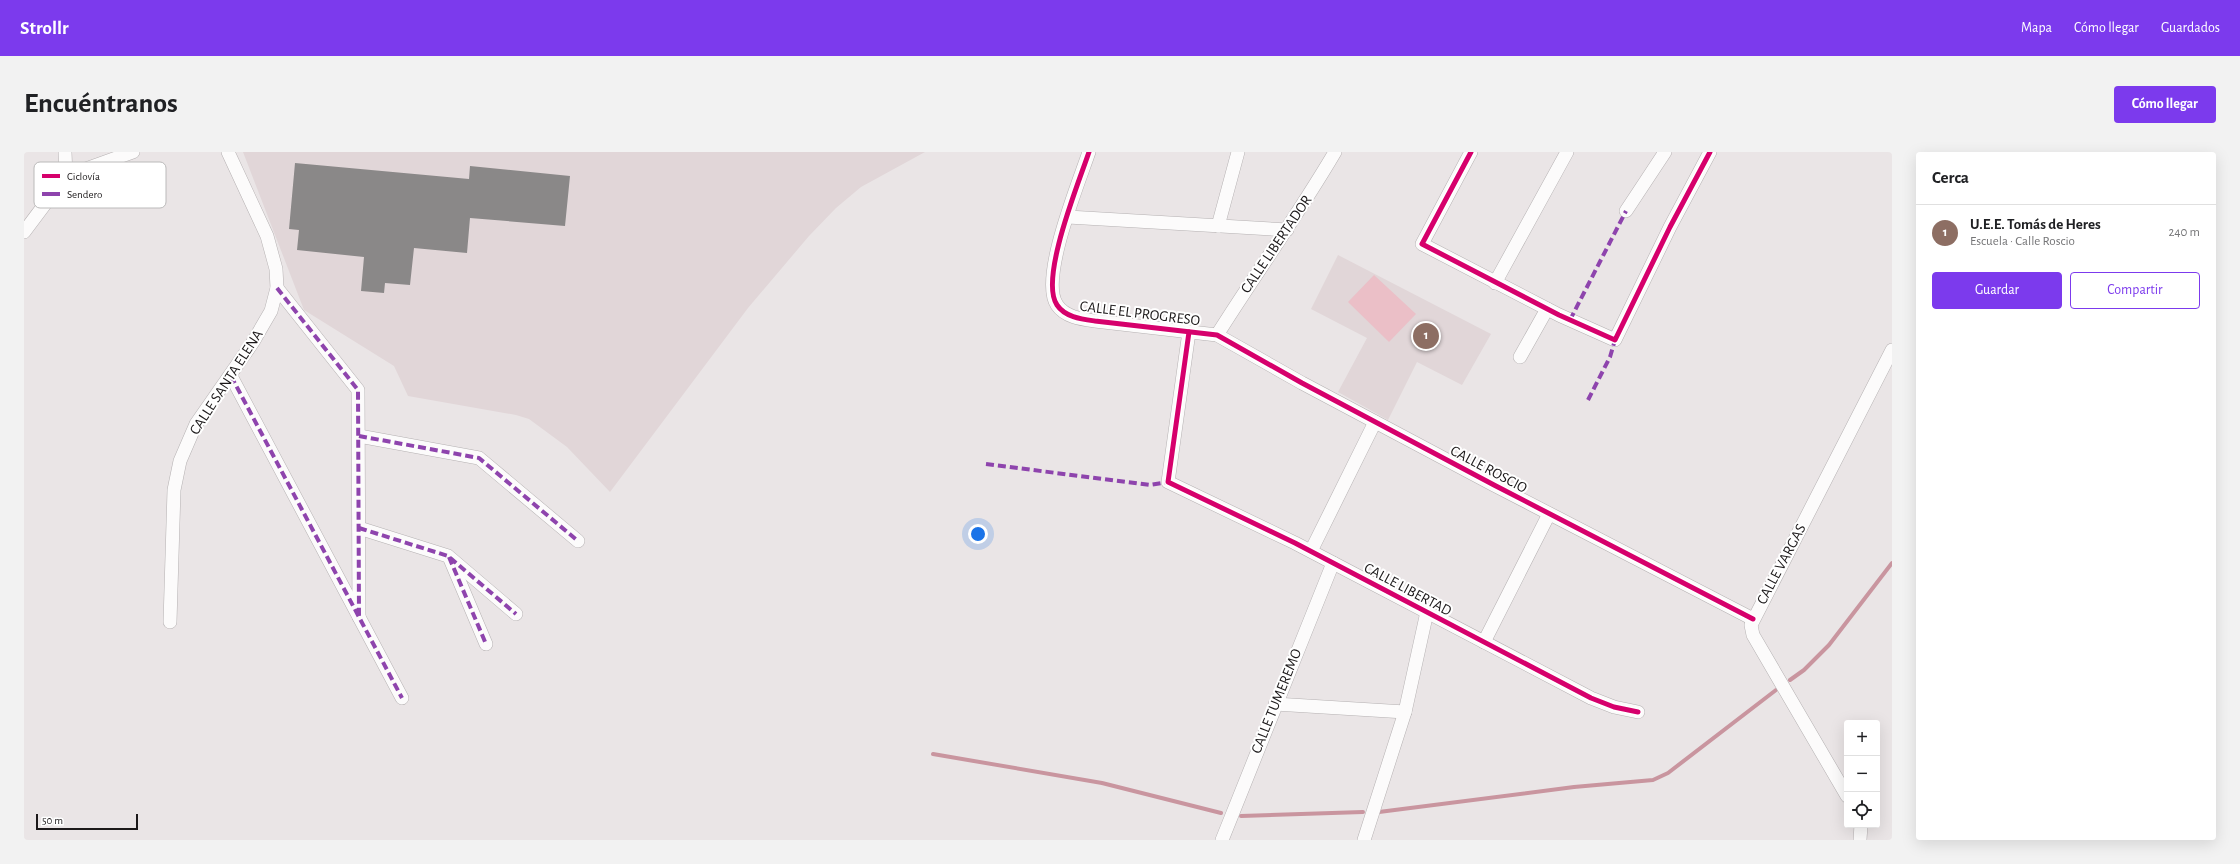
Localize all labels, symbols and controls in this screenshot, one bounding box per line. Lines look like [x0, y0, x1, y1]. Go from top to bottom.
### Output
text: Strollr [20, 19, 69, 38]
text: Mapa [2021, 21, 2052, 35]
text: Cómo llegar [2074, 21, 2139, 35]
text: Guardados [2161, 21, 2220, 35]
button: Cómo llegar [2114, 86, 2216, 123]
text: Encuéntranos [24, 90, 178, 118]
legend [34, 162, 166, 208]
text: Cerca [1932, 169, 1969, 186]
text: Ciclovía [67, 171, 100, 182]
text: Sendero [67, 189, 102, 200]
street label: CALLE LIBERTADOR [1238, 193, 1315, 296]
text: U.E.E. Tomás de Heres [1970, 217, 2101, 232]
text: 1 [1943, 226, 1947, 239]
text: 240 m [2168, 226, 2200, 239]
text: Escuela · Calle Roscio [1970, 235, 2075, 248]
button: Guardar [1932, 272, 2062, 309]
button: Compartir [2070, 272, 2200, 309]
street label: CALLE EL PROGRESO [1079, 299, 1201, 328]
pin: 1 [1413, 321, 1439, 351]
street label: CALLE SANTA ELENA [187, 327, 266, 437]
street label: CALLE ROSCIO [1448, 443, 1530, 496]
street label: CALLE VARGAS [1754, 522, 1809, 607]
your location [968, 524, 988, 544]
street label: CALLE LIBERTAD [1361, 560, 1454, 619]
street label: CALLE TUMEREMO [1249, 647, 1304, 756]
map controls [1844, 720, 1880, 828]
button: + [1844, 720, 1880, 756]
button: − [1844, 756, 1880, 792]
button: locate [1844, 792, 1880, 828]
scale bar [36, 812, 138, 831]
text: 50 m [42, 815, 63, 826]

